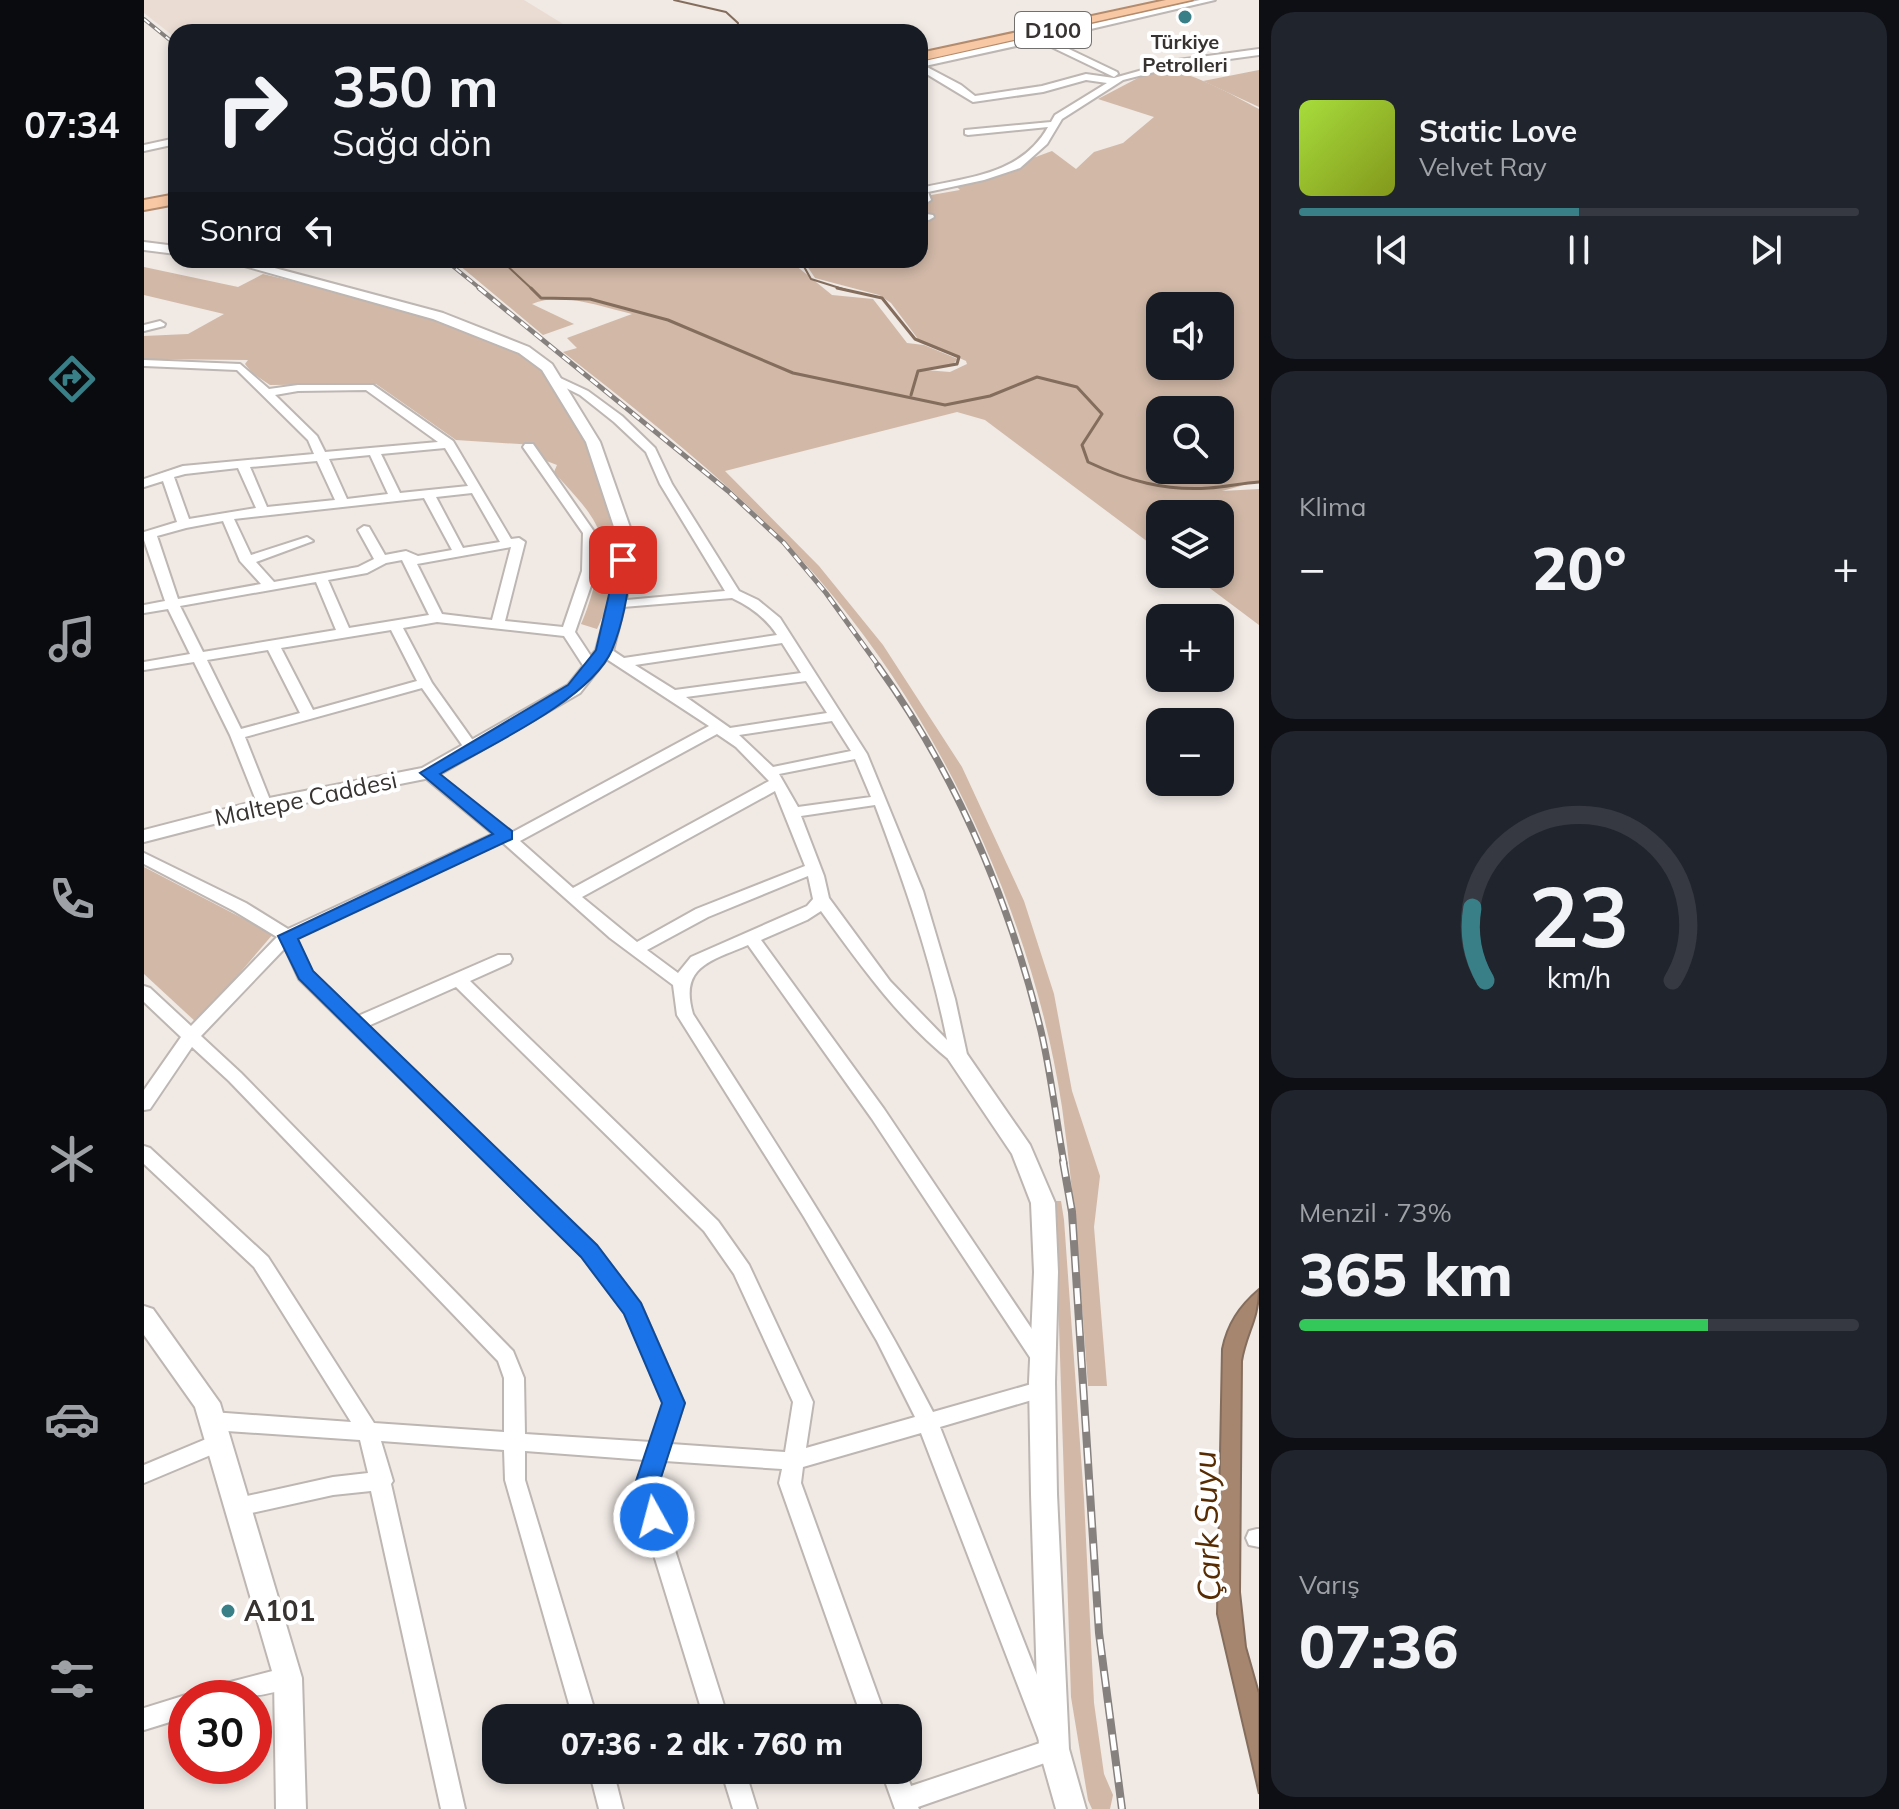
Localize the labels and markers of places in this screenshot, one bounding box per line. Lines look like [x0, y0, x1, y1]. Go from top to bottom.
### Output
marker: Türkiye Petrolleri [1176, 8, 1194, 26]
place label: Türkiye Petrolleri [1142, 29, 1228, 77]
pin [589, 526, 657, 594]
place label: A101 [244, 1593, 315, 1628]
marker: A101 [219, 1602, 237, 1620]

